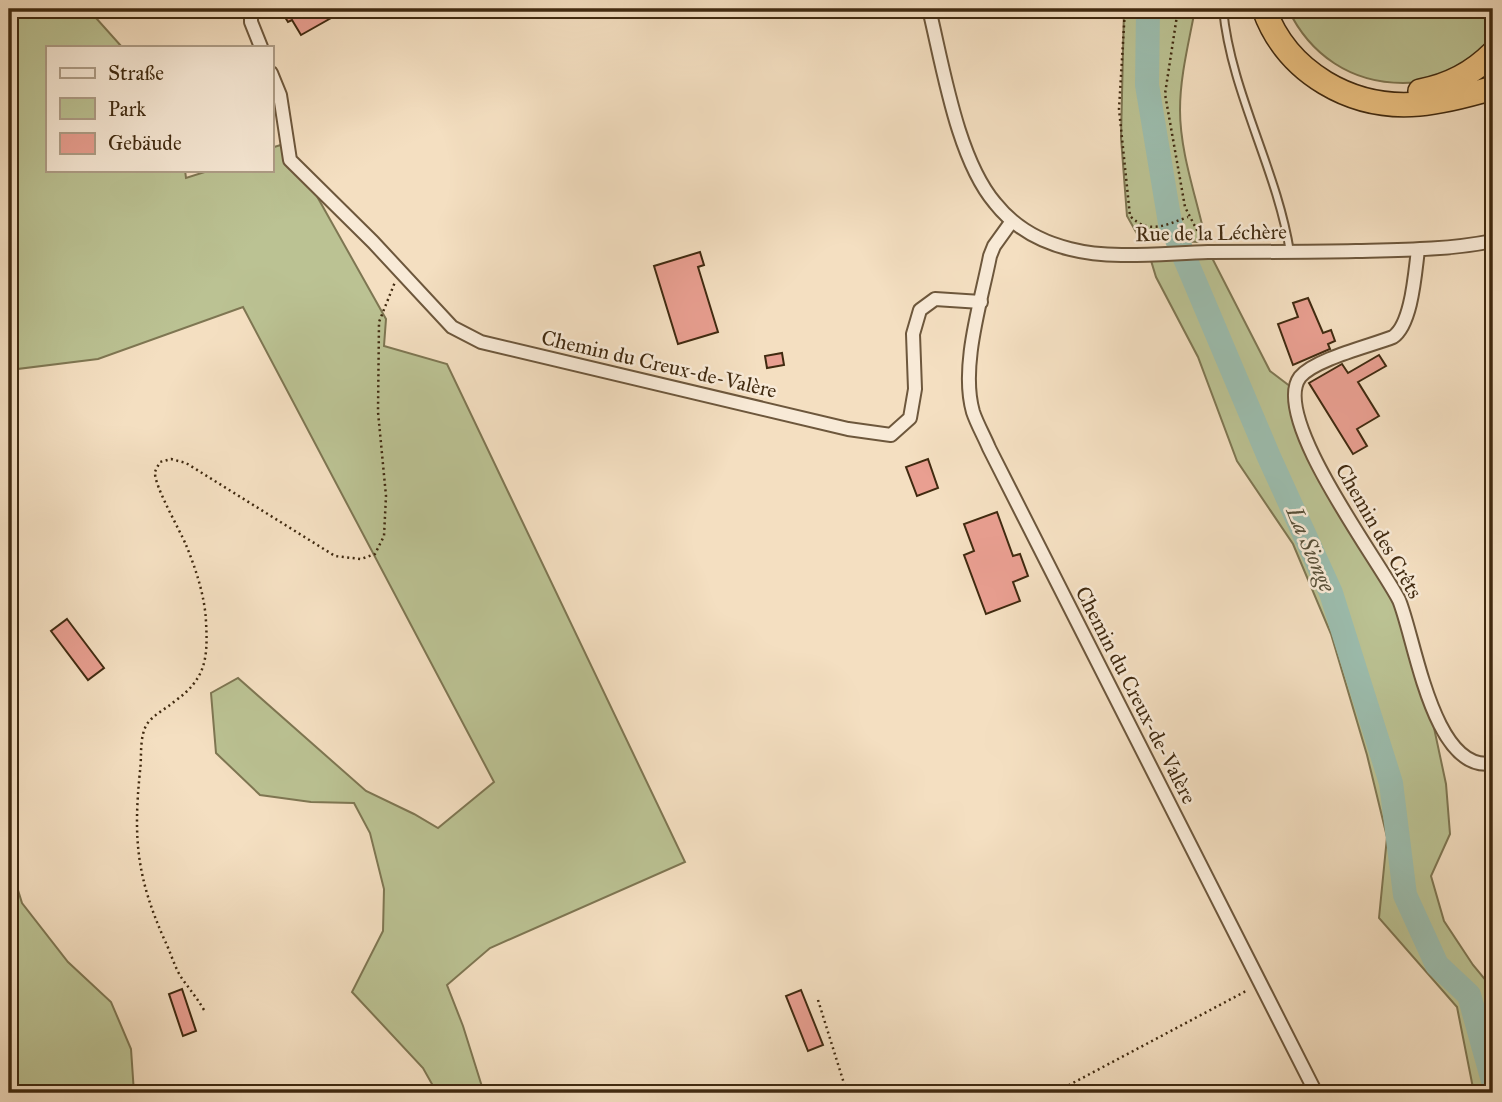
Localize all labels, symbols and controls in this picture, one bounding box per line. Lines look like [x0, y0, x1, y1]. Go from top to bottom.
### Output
legend [46, 46, 273, 172]
text: Straße [108, 60, 164, 86]
text: Park [108, 96, 146, 122]
text: Gebäude [108, 130, 182, 156]
street label: Rue de la Léchère [1135, 219, 1287, 247]
street label: Chemin du Creux-de-Valère [539, 324, 779, 404]
street label: Chemin des Crêts [1330, 459, 1428, 603]
water label: La Sionge [1280, 501, 1342, 596]
street label: Chemin du Creux-de-Valère [1070, 582, 1202, 808]

